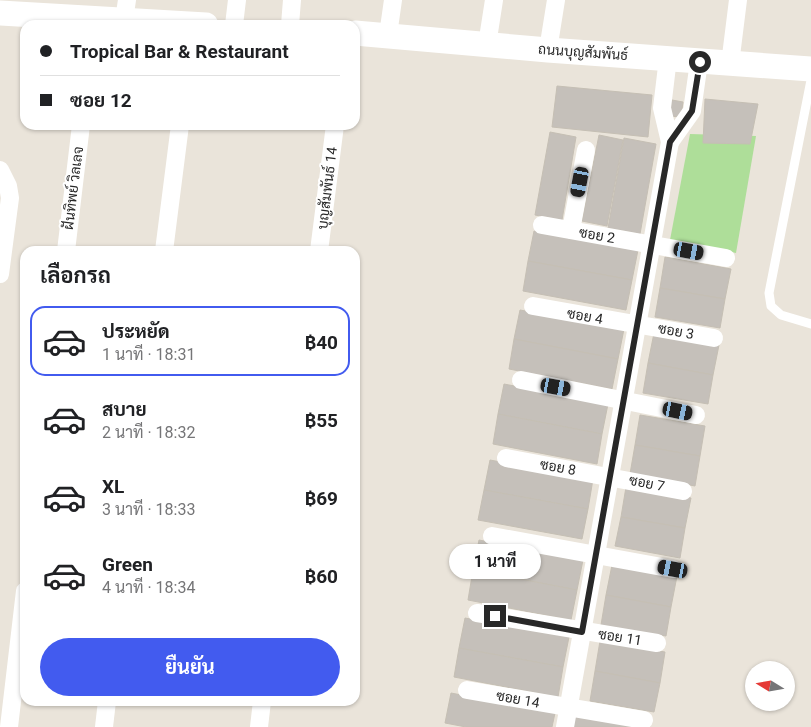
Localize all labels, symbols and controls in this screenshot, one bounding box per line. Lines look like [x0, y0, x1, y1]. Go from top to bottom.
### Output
text: Tropical Bar & Restaurant [70, 40, 289, 63]
street label: ถนนบุญสัมพันธ์ [537, 40, 629, 65]
route start [689, 51, 711, 73]
text: ซอย 12 [70, 89, 132, 112]
street label: ฝันทิพย์ วิลเลจ [59, 145, 86, 231]
street label: บุญสัมพันธ์ 14 [313, 146, 342, 230]
car [569, 166, 590, 198]
street label: ซอย 2 [578, 224, 616, 246]
car [672, 241, 705, 261]
text: เลือกรถ [40, 263, 111, 288]
street label: ซอย 4 [566, 305, 604, 327]
icon: car [42, 319, 87, 364]
text: ประหยัด [102, 320, 170, 343]
street label: ซอย 3 [657, 320, 695, 342]
text: ฿40 [305, 331, 338, 354]
text: 1 นาที · 18:31 [102, 345, 195, 364]
car [539, 377, 572, 397]
icon: car [42, 397, 87, 442]
text: สบาย [102, 398, 147, 421]
car [661, 401, 694, 421]
text: ฿55 [305, 409, 338, 432]
text: 2 นาที · 18:32 [102, 423, 195, 442]
street label: ซอย 8 [539, 456, 577, 478]
street label: ซอย 7 [628, 472, 666, 494]
icon: car [42, 475, 87, 520]
text: XL [102, 475, 124, 498]
text: ฿69 [305, 487, 338, 510]
text: 3 นาที · 18:33 [102, 500, 195, 519]
callout: 1 นาที [449, 544, 541, 578]
text: 1 นาที [474, 552, 516, 571]
icon: car [42, 553, 87, 598]
text: Green [102, 553, 153, 576]
car [656, 559, 689, 579]
text: ฿60 [305, 565, 338, 588]
text: 4 นาที · 18:34 [102, 578, 195, 597]
route end [484, 605, 506, 627]
street label: ซอย 11 [597, 626, 643, 648]
button: ยืนยัน [40, 638, 340, 696]
north arrow [745, 661, 795, 711]
map controls [745, 661, 795, 711]
street label: ซอย 14 [495, 687, 541, 711]

